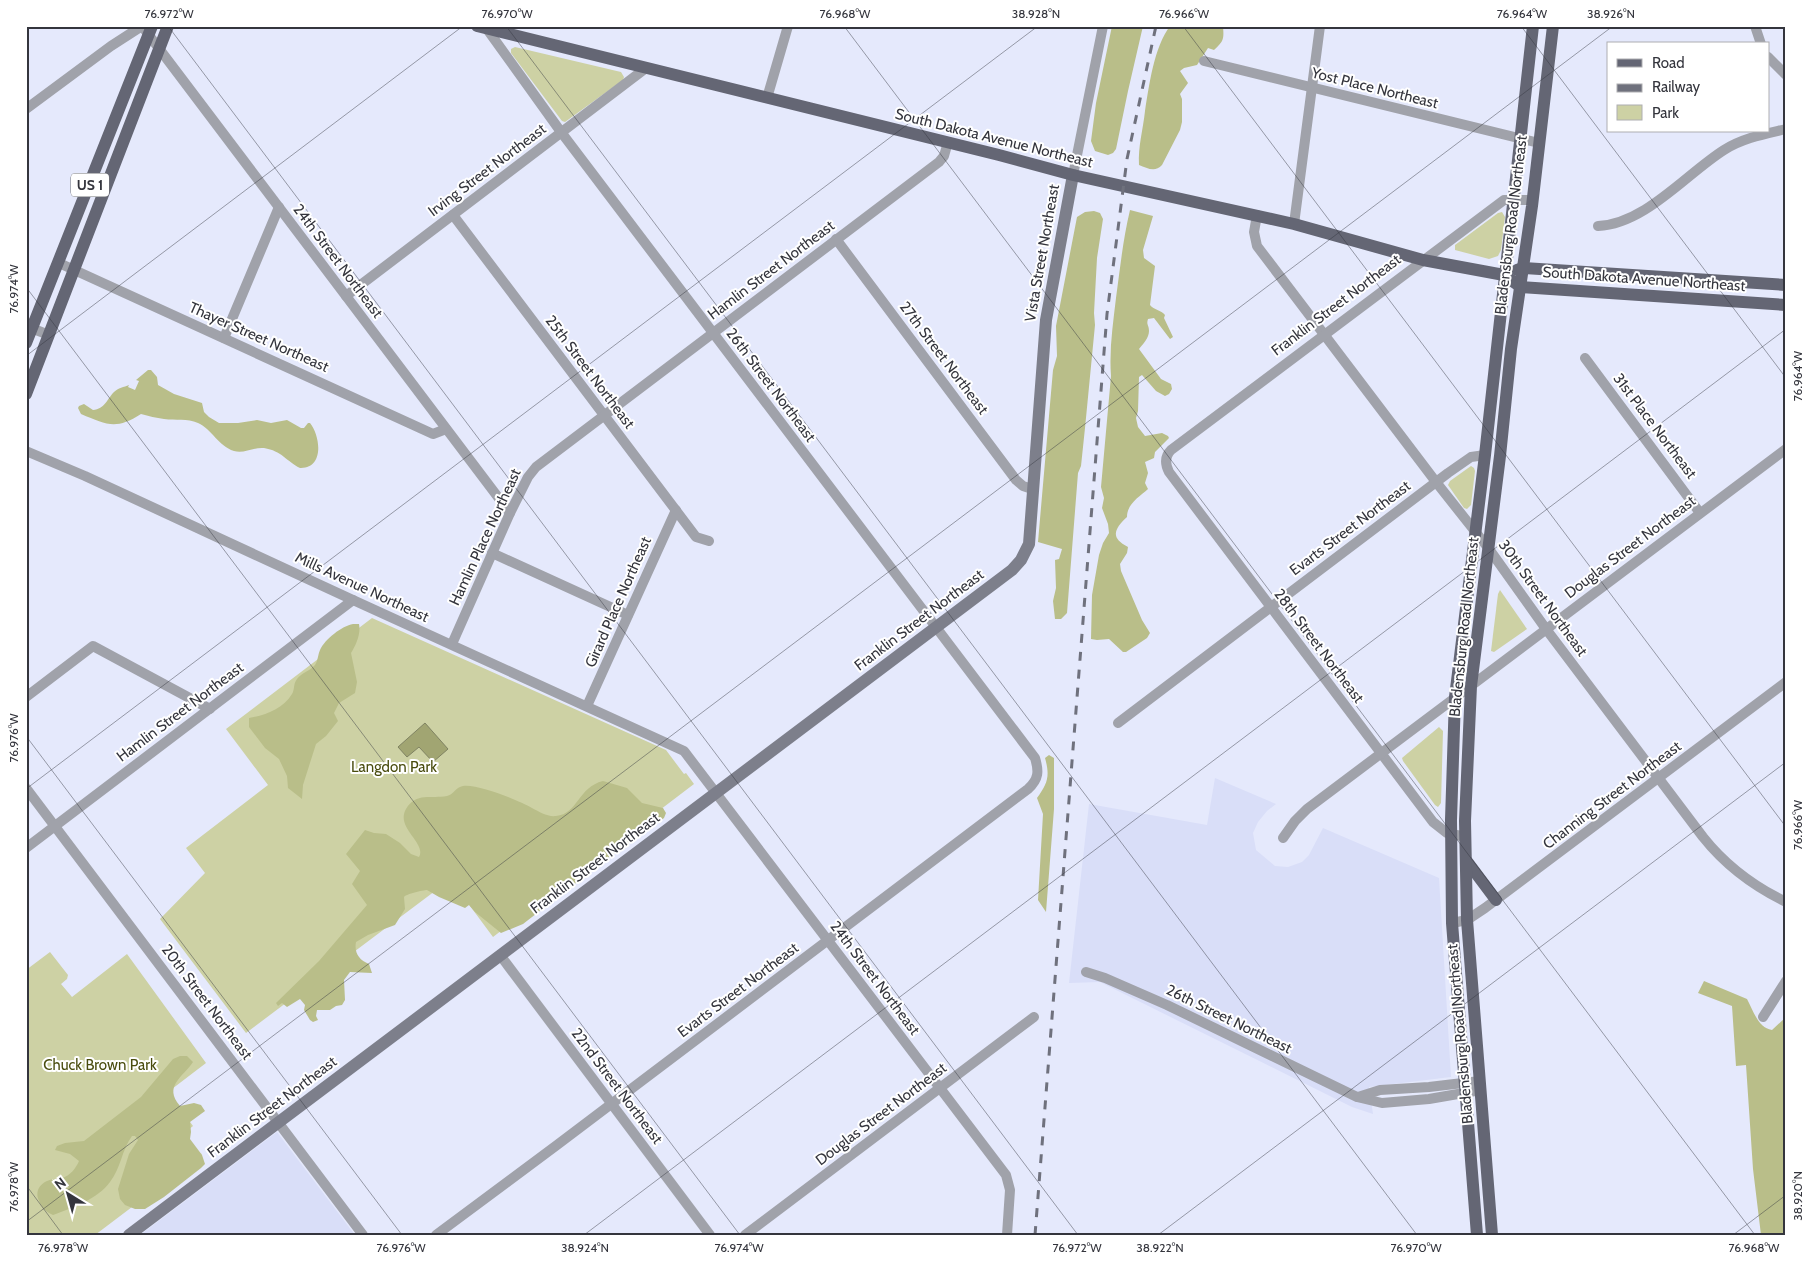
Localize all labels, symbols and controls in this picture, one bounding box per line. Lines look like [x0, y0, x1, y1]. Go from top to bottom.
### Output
text: 76.972°W [144, 6, 194, 21]
text: 76.970°W [481, 6, 533, 21]
text: 76.968°W [820, 6, 871, 21]
text: 38.928°N [1012, 6, 1060, 21]
text: 76.966°W [1159, 6, 1210, 21]
text: 76.964°W [1497, 6, 1548, 21]
text: 38.926°N [1587, 6, 1635, 21]
legend [1607, 42, 1770, 132]
text: Road [1652, 54, 1685, 72]
street label: Yost Place Northeast [1309, 63, 1440, 112]
text: Railway [1652, 78, 1701, 96]
text: Park [1652, 104, 1679, 122]
street label: South Dakota Avenue Northeast [893, 105, 1095, 171]
street label: Irving Street Northeast [425, 120, 549, 220]
street label: Bladensburg Road Northeast [1491, 134, 1531, 316]
road number: US 1 [71, 174, 109, 196]
street label: Vista Street Northeast [1021, 183, 1063, 323]
street label: 24th Street Northeast [289, 201, 387, 321]
street label: Hamlin Street Northeast [704, 217, 838, 323]
street label: Franklin Street Northeast [1268, 251, 1404, 359]
street label: South Dakota Avenue Northeast [1542, 263, 1746, 295]
text: 76.974°W [6, 264, 21, 314]
street label: Thayer Street Northeast [186, 298, 332, 376]
street label: 27th Street Northeast [896, 298, 992, 418]
street label: 25th Street Northeast [542, 312, 638, 432]
street label: 26th Street Northeast [722, 325, 820, 445]
text: 76.964°W [1790, 350, 1805, 401]
street label: 31st Place Northeast [1609, 370, 1701, 482]
street label: Hamlin Place Northeast [445, 466, 525, 608]
street label: Evarts Street Northeast [1286, 477, 1414, 579]
street label: Douglas Street Northeast [1561, 492, 1699, 602]
street label: Girard Place Northeast [581, 534, 655, 670]
street label: Bladensburg Road Northeast [1446, 536, 1482, 718]
street label: 30th Street Northeast [1495, 536, 1591, 660]
street label: Mills Avenue Northeast [292, 548, 432, 626]
street label: Franklin Street Northeast [851, 566, 987, 674]
street label: 28th Street Northeast [1270, 585, 1368, 707]
street label: Hamlin Street Northeast [113, 659, 247, 765]
text: 76.976°W [6, 713, 21, 763]
street label: Channing Street Northeast [1539, 737, 1685, 853]
park label: Langdon Park [351, 758, 437, 776]
text: 76.966°W [1790, 799, 1805, 850]
street label: Franklin Street Northeast [527, 809, 663, 917]
street label: 24th Street Northeast [826, 918, 924, 1038]
street label: Evarts Street Northeast [674, 939, 802, 1041]
street label: 20th Street Northeast [158, 941, 256, 1063]
street label: Bladensburg Road Northeast [1443, 943, 1477, 1125]
street label: 26th Street Northeast [1163, 981, 1295, 1057]
street label: 22nd Street Northeast [568, 1025, 666, 1147]
street label: Franklin Street Northeast [204, 1053, 340, 1161]
park label: Chuck Brown Park [43, 1056, 157, 1074]
street label: Douglas Street Northeast [812, 1059, 950, 1169]
text: 76.978°W [6, 1161, 21, 1212]
north arrow [42, 1168, 92, 1218]
text: 38.920°N [1790, 1171, 1805, 1221]
text: N [51, 1173, 70, 1194]
text: 76.978°W [38, 1240, 89, 1255]
text: 76.976°W [376, 1240, 426, 1255]
text: 38.924°N [561, 1240, 609, 1255]
text: 76.974°W [714, 1240, 764, 1255]
text: 76.972°W [1052, 1240, 1102, 1255]
text: 38.922°N [1136, 1240, 1184, 1255]
text: 76.970°W [1390, 1240, 1442, 1255]
text: 76.968°W [1729, 1240, 1780, 1255]

